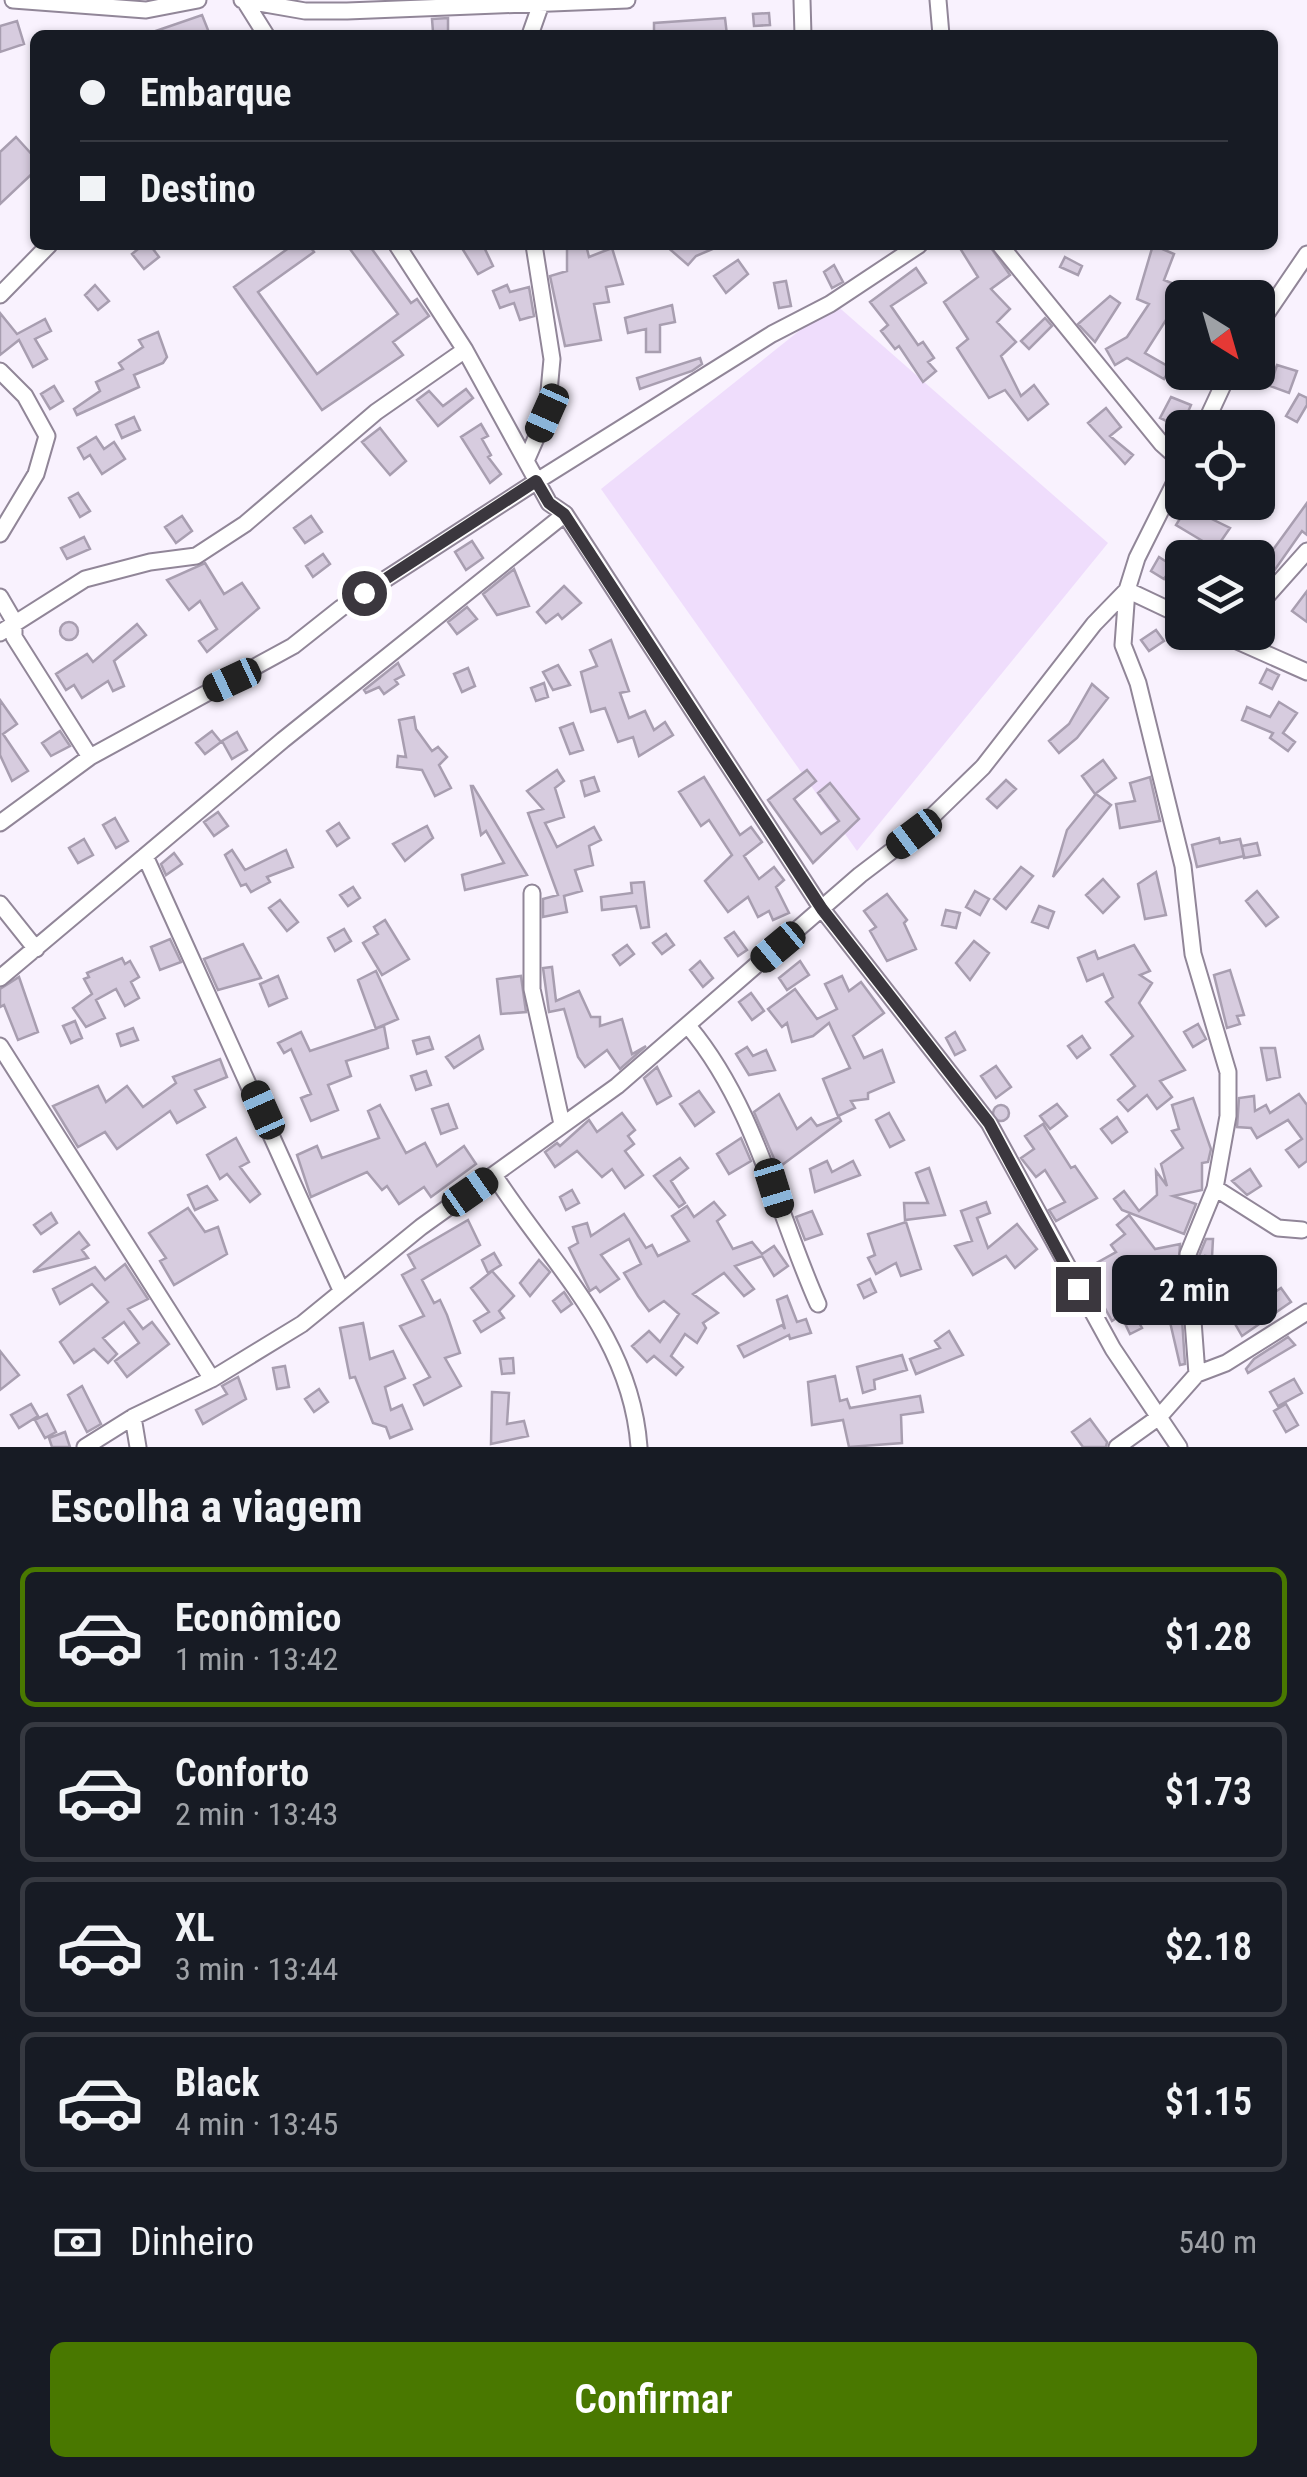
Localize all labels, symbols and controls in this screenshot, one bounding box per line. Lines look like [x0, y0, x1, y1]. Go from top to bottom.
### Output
text: Embarque [140, 71, 292, 115]
text: Destino [140, 167, 256, 211]
north arrow [1165, 280, 1275, 390]
map controls [1165, 280, 1275, 650]
car [521, 379, 573, 447]
button: locate [1165, 410, 1275, 520]
button: layers [1165, 540, 1275, 650]
route start [342, 571, 387, 616]
car [198, 654, 266, 706]
car [881, 804, 947, 864]
car [745, 916, 811, 978]
car [237, 1076, 289, 1144]
car [751, 1155, 797, 1221]
car [437, 1163, 503, 1221]
callout: 2 min [1113, 1254, 1278, 1324]
route end [1056, 1267, 1101, 1312]
text: 2 min [1159, 1271, 1230, 1309]
text: Escolha a viagem [50, 1480, 363, 1533]
icon: car [55, 1592, 145, 1682]
text: Econômico [175, 1596, 341, 1640]
text: $1.28 [1165, 1615, 1252, 1659]
text: 1 min · 13:42 [175, 1640, 338, 1678]
icon: car [55, 1747, 145, 1837]
text: Conforto [175, 1751, 309, 1795]
text: $1.73 [1165, 1770, 1252, 1814]
text: 2 min · 13:43 [175, 1795, 338, 1833]
icon: car [55, 1902, 145, 1992]
text: XL [175, 1906, 214, 1950]
text: $2.18 [1165, 1925, 1252, 1969]
text: 3 min · 13:44 [175, 1950, 338, 1988]
icon: car [55, 2057, 145, 2147]
text: Black [175, 2061, 259, 2105]
text: $1.15 [1165, 2080, 1252, 2124]
text: 4 min · 13:45 [175, 2105, 338, 2143]
icon: cash [50, 2215, 105, 2270]
text: Dinheiro [130, 2220, 254, 2264]
text: 540 m [1178, 2223, 1257, 2261]
button: Confirmar [50, 2342, 1257, 2457]

